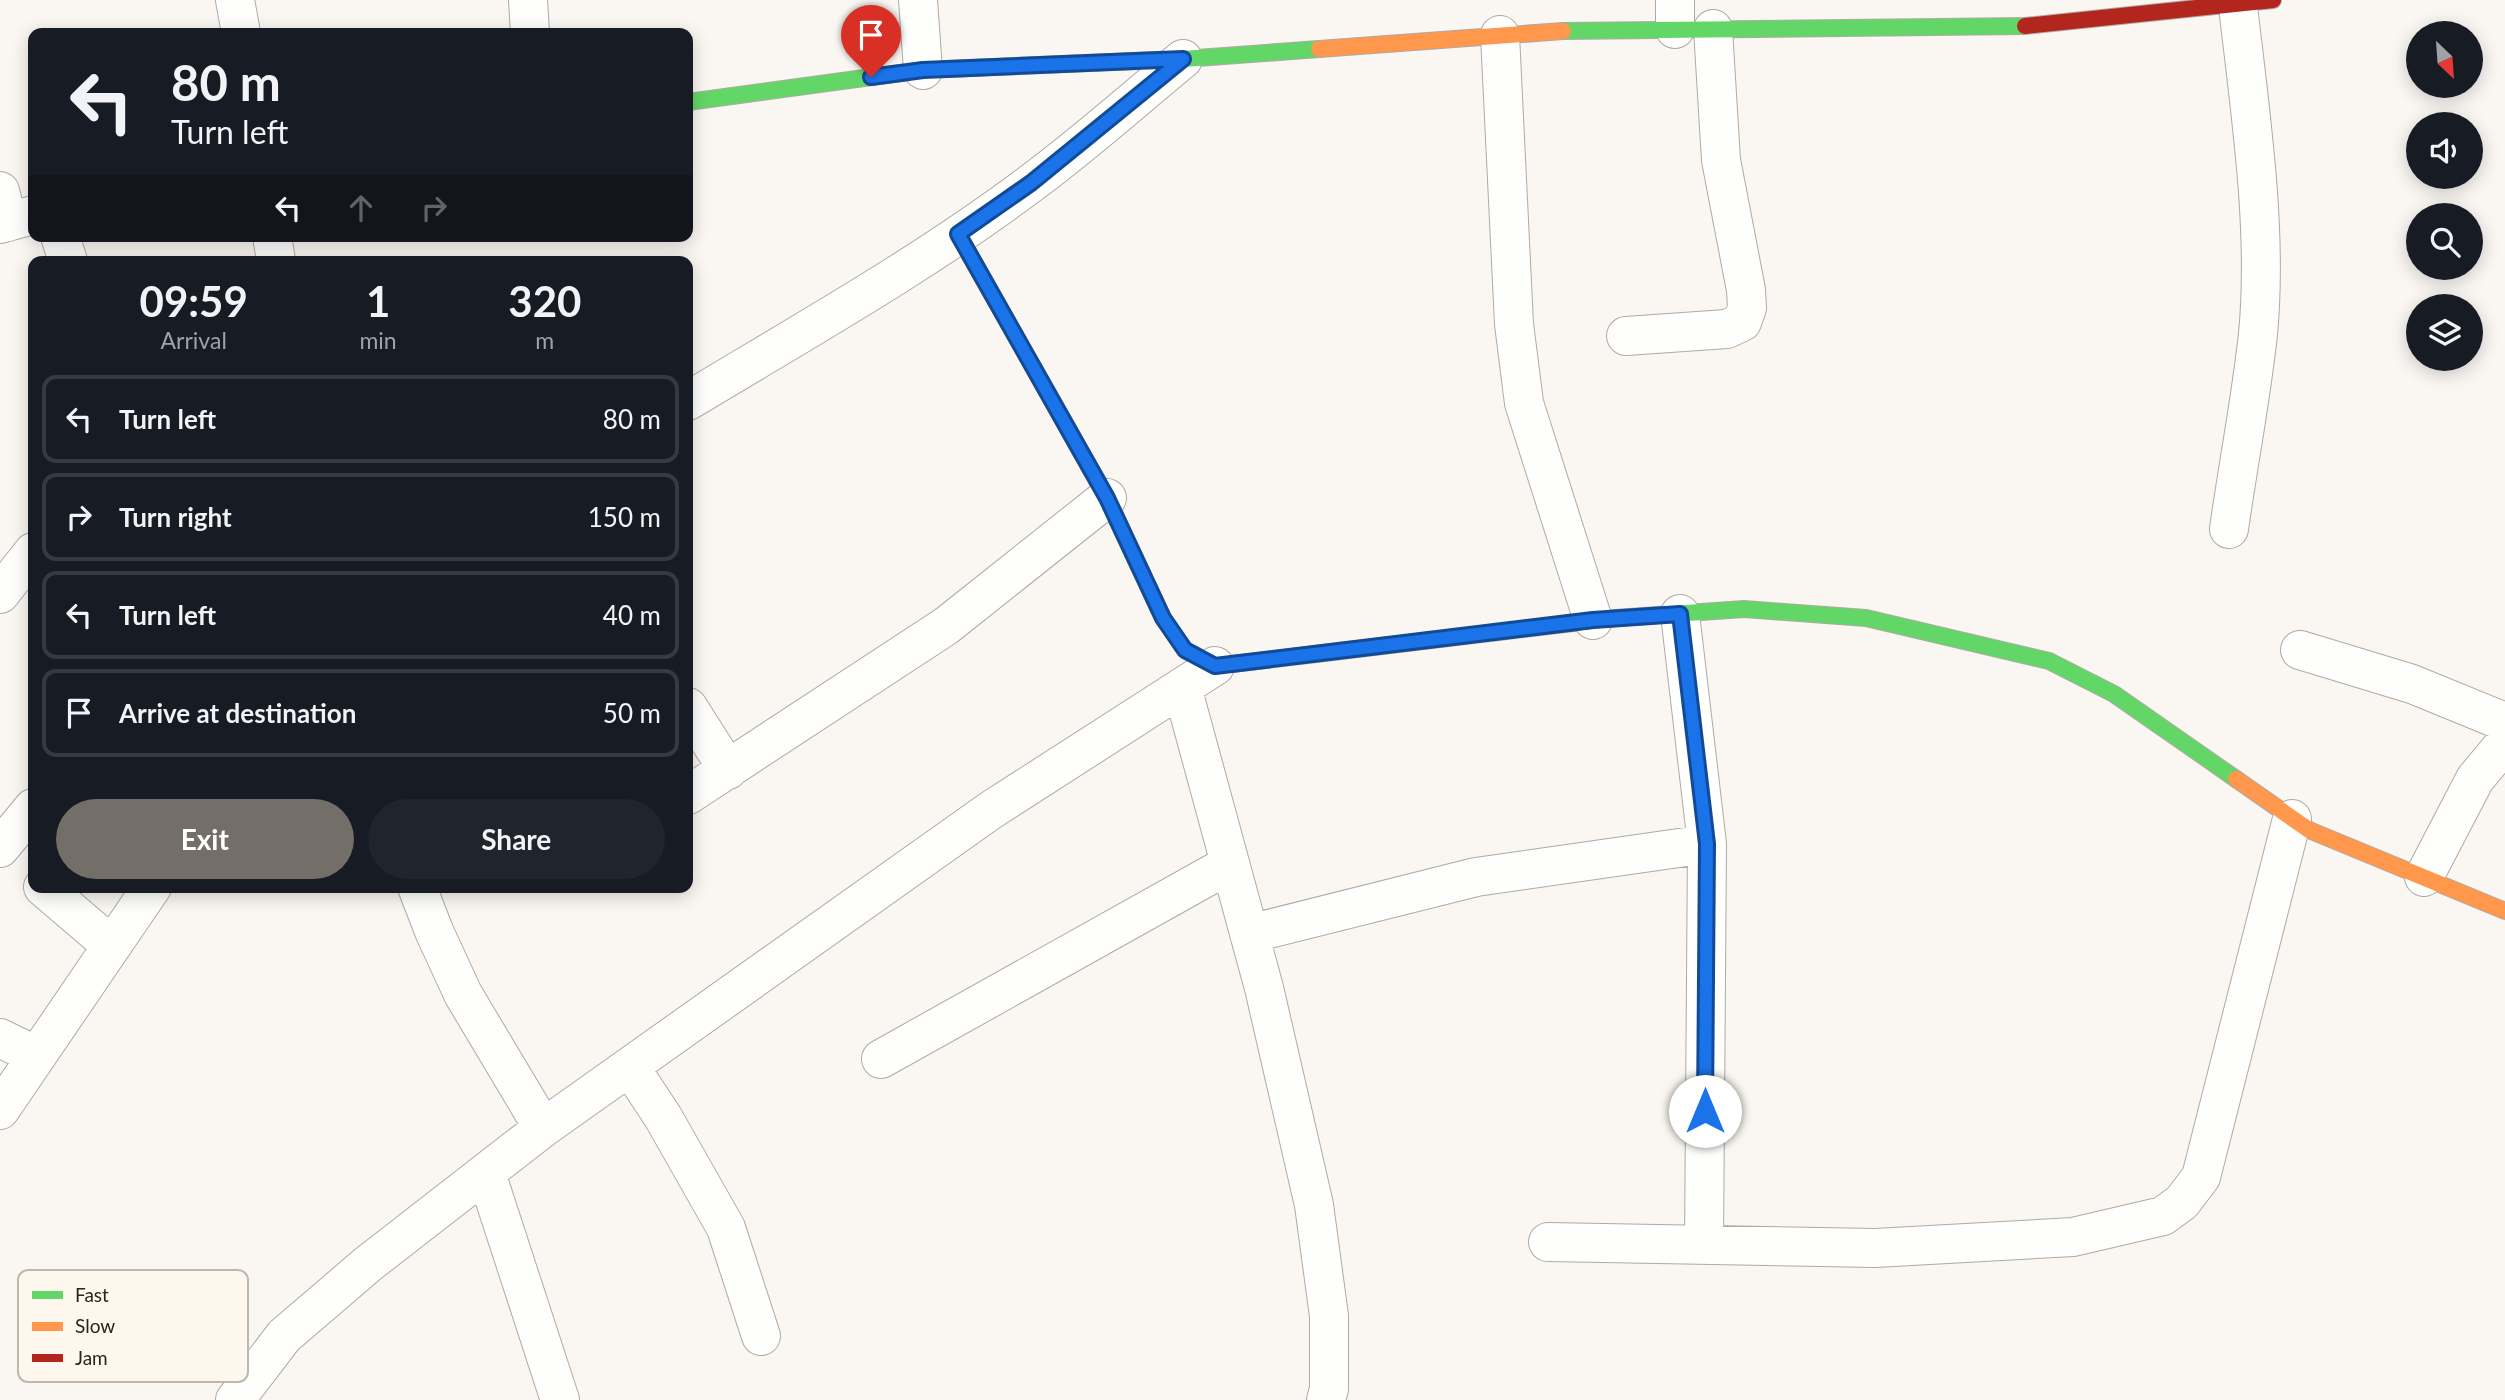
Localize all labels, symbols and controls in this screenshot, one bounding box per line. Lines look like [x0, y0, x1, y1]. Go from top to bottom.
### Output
pin [841, 5, 901, 77]
icon: arrive [852, 16, 890, 54]
north arrow [2406, 21, 2483, 98]
map controls [2406, 21, 2483, 371]
text: 80 m [171, 53, 281, 111]
icon: left [56, 56, 147, 147]
text: Turn left [171, 112, 288, 151]
button: sound [2406, 112, 2483, 189]
icon: left [269, 189, 307, 227]
icon: ahead [342, 189, 380, 227]
icon: right [415, 189, 453, 227]
button: search [2406, 203, 2483, 280]
text: 09:59 [140, 276, 248, 326]
text: 1 [366, 276, 390, 326]
text: 320 [508, 276, 581, 326]
button: layers [2406, 294, 2483, 371]
text: Arrival [161, 326, 227, 354]
text: min [359, 326, 397, 354]
text: m [535, 326, 554, 354]
icon: left [60, 400, 98, 438]
text: Turn left [119, 403, 216, 435]
text: 80 m [603, 403, 661, 435]
icon: right [60, 498, 98, 536]
text: Turn right [119, 501, 232, 533]
text: 150 m [588, 501, 661, 533]
icon: left [60, 596, 98, 634]
text: Turn left [119, 599, 216, 631]
text: 40 m [603, 599, 661, 631]
icon: arrive [60, 694, 98, 732]
text: Arrive at destination [119, 697, 356, 729]
text: 50 m [603, 697, 661, 729]
button: Exit [56, 799, 354, 879]
button: Share [368, 799, 665, 879]
position arrow [1668, 1074, 1742, 1148]
legend [18, 1270, 248, 1382]
text: Fast [75, 1283, 109, 1306]
text: Slow [75, 1314, 115, 1337]
text: Jam [75, 1346, 108, 1369]

